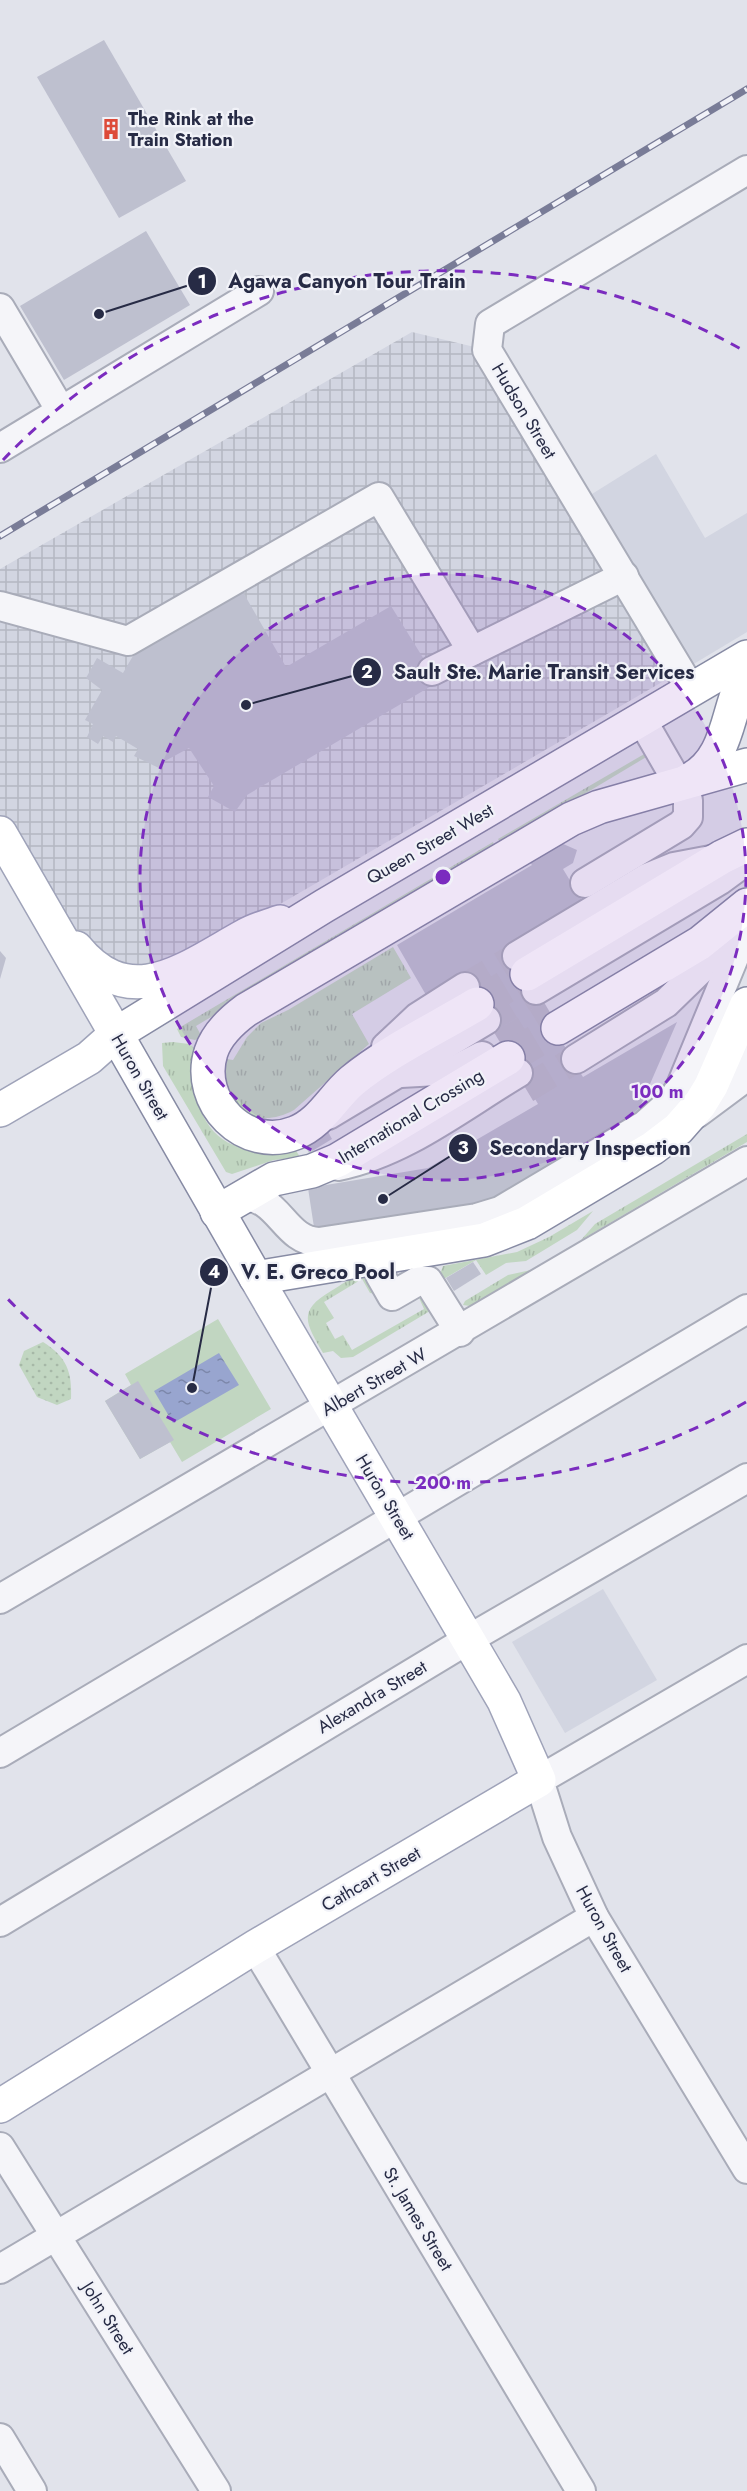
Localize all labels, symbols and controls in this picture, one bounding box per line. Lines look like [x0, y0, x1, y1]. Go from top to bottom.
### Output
place label: The Rink at the Train Station [128, 106, 254, 153]
building icon: The Rink at the Train Station [99, 117, 123, 141]
callout: Agawa Canyon Tour Train [187, 262, 478, 300]
text: Agawa Canyon Tour Train [227, 267, 466, 296]
text: 1 [197, 269, 207, 295]
street label: Hudson Street [485, 358, 563, 464]
callout: Sault Ste. Marie Transit Services [352, 653, 706, 691]
text: Sault Ste. Marie Transit Services [394, 658, 694, 687]
text: 2 [361, 659, 373, 685]
street label: Queen Street West [362, 797, 499, 891]
centre of rings [433, 867, 453, 887]
street label: Huron Street [105, 1029, 176, 1126]
street label: International Crossing [334, 1062, 488, 1170]
text: 100 m [630, 1079, 684, 1105]
callout: Secondary Inspection [448, 1129, 703, 1167]
text: Secondary Inspection [489, 1134, 691, 1163]
text: 3 [457, 1135, 469, 1161]
callout: V. E. Greco Pool [199, 1253, 407, 1291]
text: V. E. Greco Pool [240, 1258, 395, 1287]
text: 4 [208, 1259, 220, 1285]
street label: Albert Street W [317, 1341, 432, 1423]
street label: Huron Street [349, 1449, 421, 1545]
text: 200 m [415, 1470, 471, 1496]
street label: Alexandra Street [312, 1654, 432, 1740]
street label: Cathcart Street [316, 1840, 426, 1918]
street label: Huron Street [569, 1881, 639, 1978]
street label: St. James Street [377, 2162, 460, 2276]
street label: John Street [74, 2275, 141, 2360]

